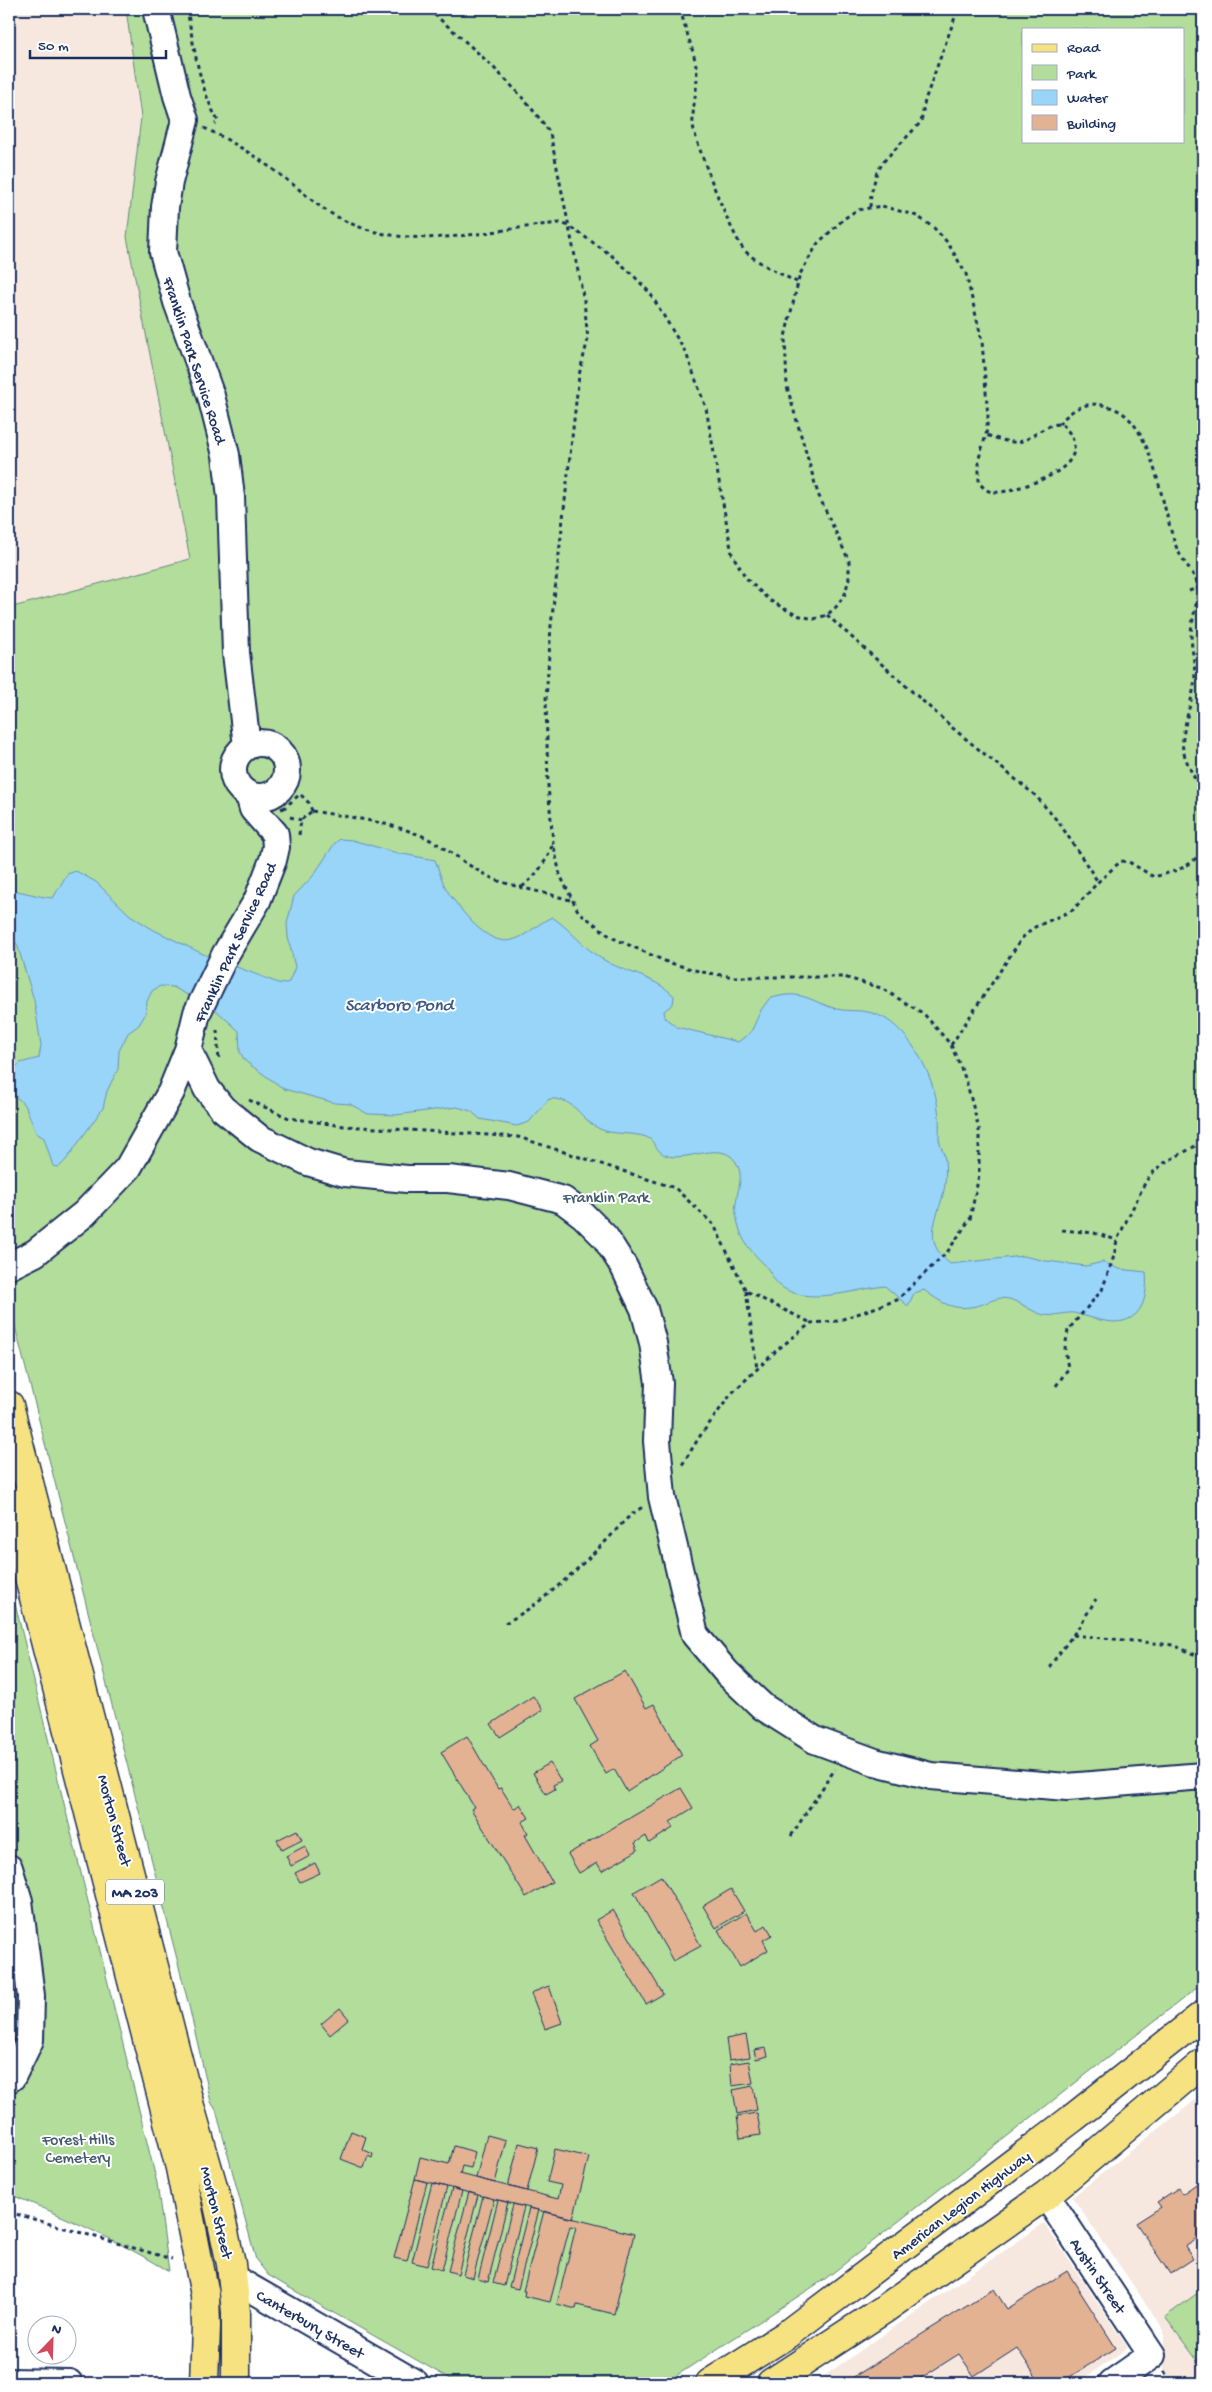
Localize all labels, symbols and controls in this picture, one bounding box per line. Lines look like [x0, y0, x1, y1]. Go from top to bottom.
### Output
scale bar [30, 28, 166, 60]
legend [1022, 28, 1184, 142]
text: 50 m [38, 38, 69, 56]
text: Road [1067, 40, 1101, 58]
text: Park [1066, 66, 1097, 84]
text: Water [1067, 90, 1109, 108]
text: Building [1066, 116, 1116, 134]
street label: Franklin Park Service Road [156, 274, 229, 449]
street label: Franklin Park Service Road [191, 859, 283, 1027]
water label: Scarboro Pond [345, 996, 455, 1017]
park label: Franklin Park [562, 1190, 651, 1209]
street label: Morton Street [91, 1773, 134, 1870]
road number: MA 203 [106, 1880, 164, 1904]
park label: Forest Hills Cemetery [41, 2132, 115, 2169]
street label: American Legion Highway [889, 2148, 1036, 2265]
street label: Morton Street [194, 2165, 236, 2262]
street label: Austin Street [1064, 2236, 1129, 2320]
street label: Canterbury Street [252, 2287, 368, 2365]
north arrow [28, 2314, 78, 2364]
text: N [49, 2321, 64, 2340]

